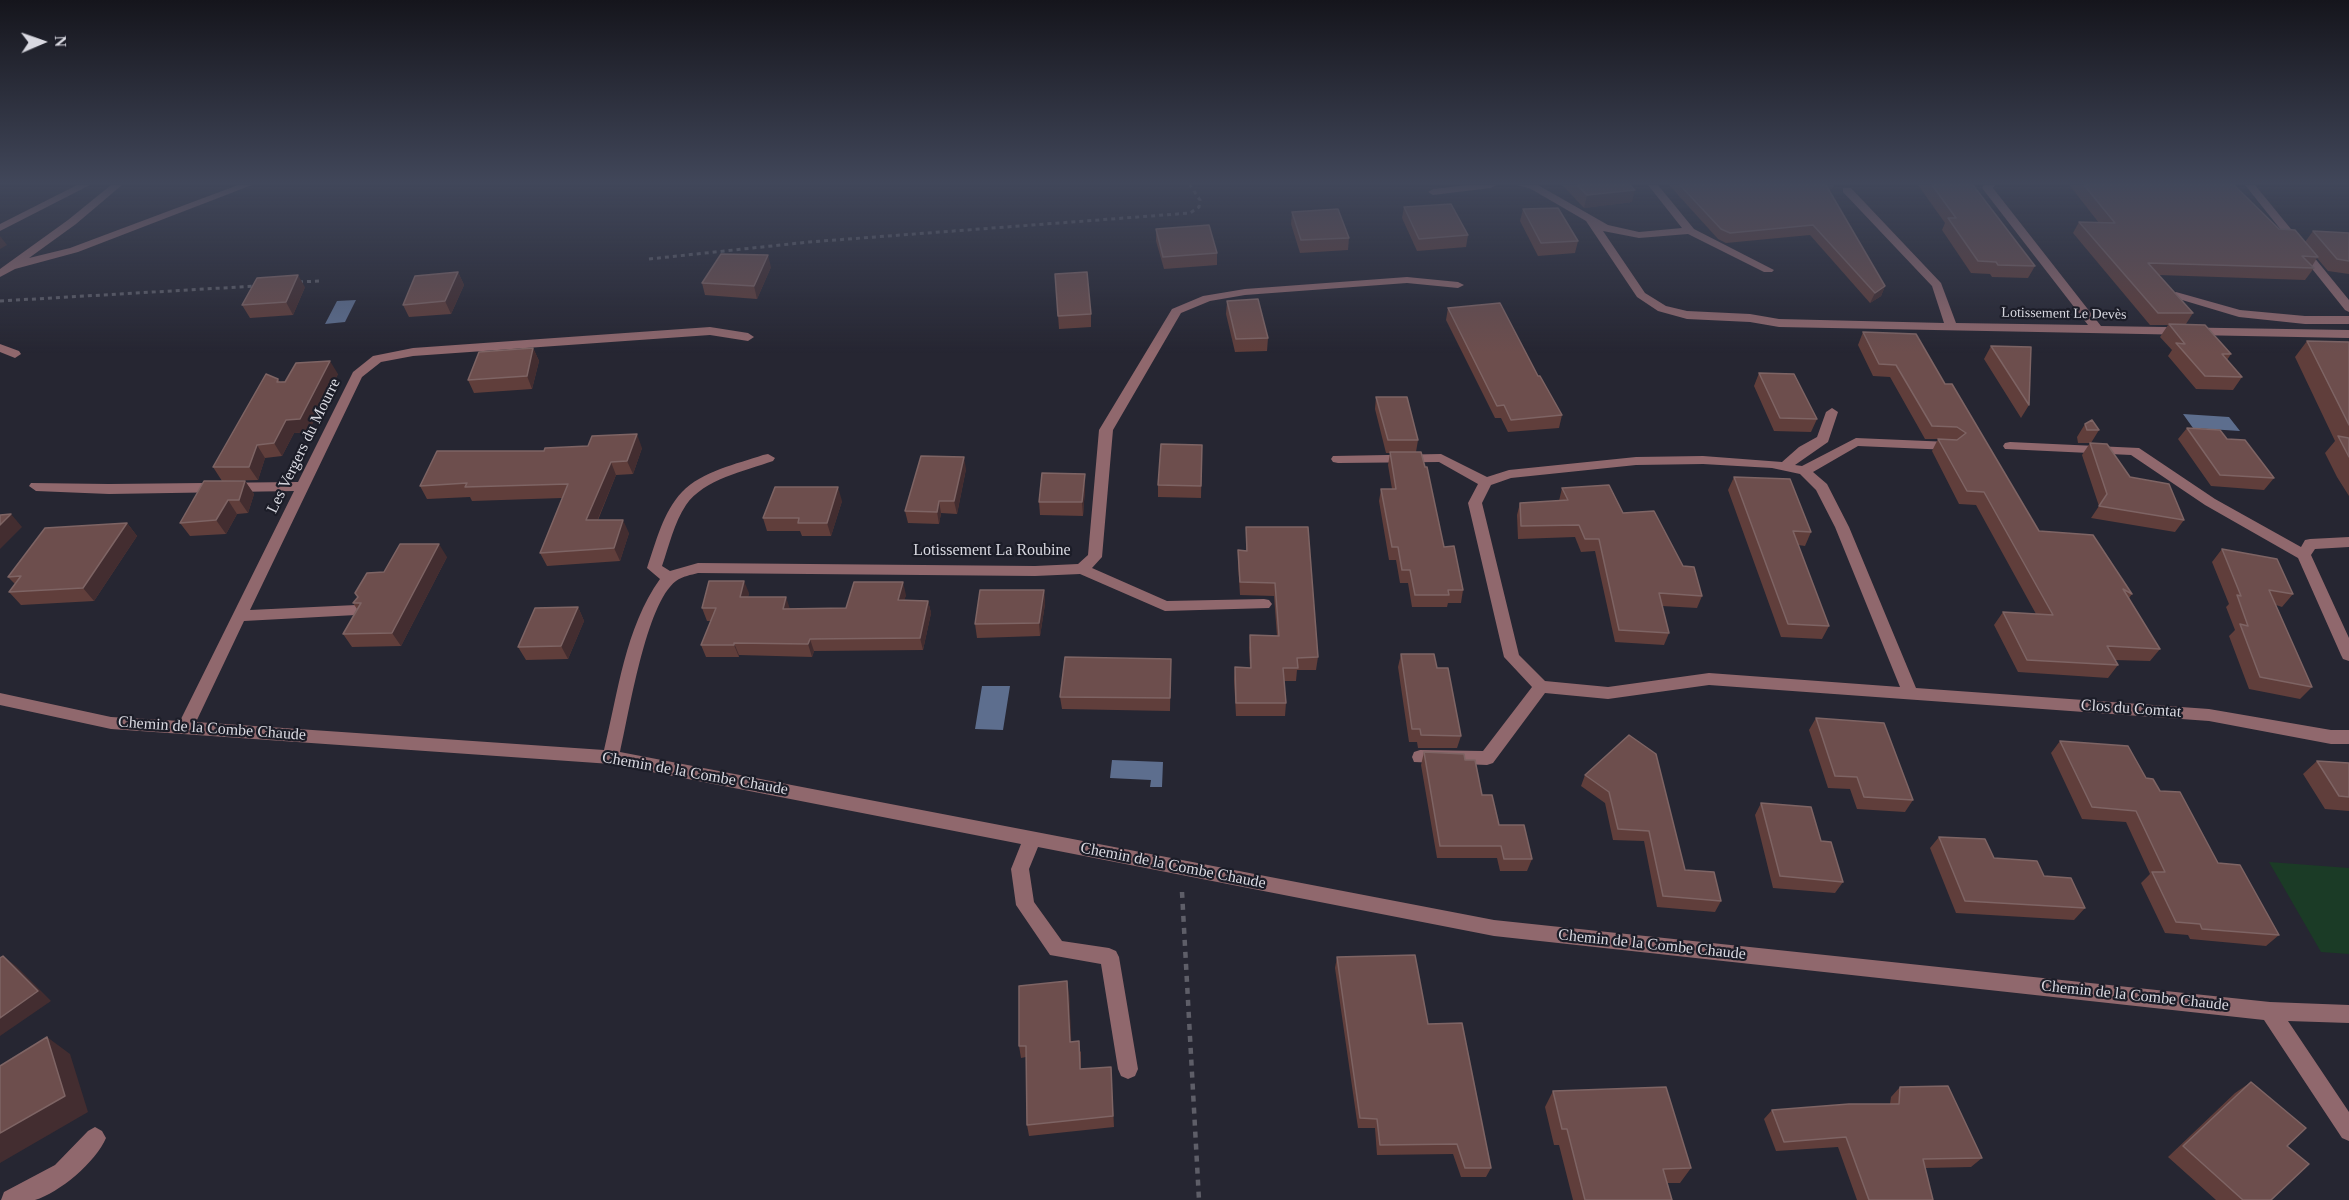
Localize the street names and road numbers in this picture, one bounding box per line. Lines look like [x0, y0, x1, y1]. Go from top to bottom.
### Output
street label: Lotissement Le Devès [2001, 305, 2127, 323]
street label: Les Vergers du Mourre [263, 375, 345, 517]
street label: Lotissement La Roubine [913, 541, 1071, 561]
street label: Clos du Comtat [2080, 696, 2182, 722]
street label: Chemin de la Combe Chaude [117, 713, 307, 745]
street label: Chemin de la Combe Chaude [601, 748, 789, 800]
street label: Chemin de la Combe Chaude [1079, 839, 1267, 893]
street label: Chemin de la Combe Chaude [1557, 926, 1747, 964]
street label: Chemin de la Combe Chaude [2040, 977, 2230, 1015]

